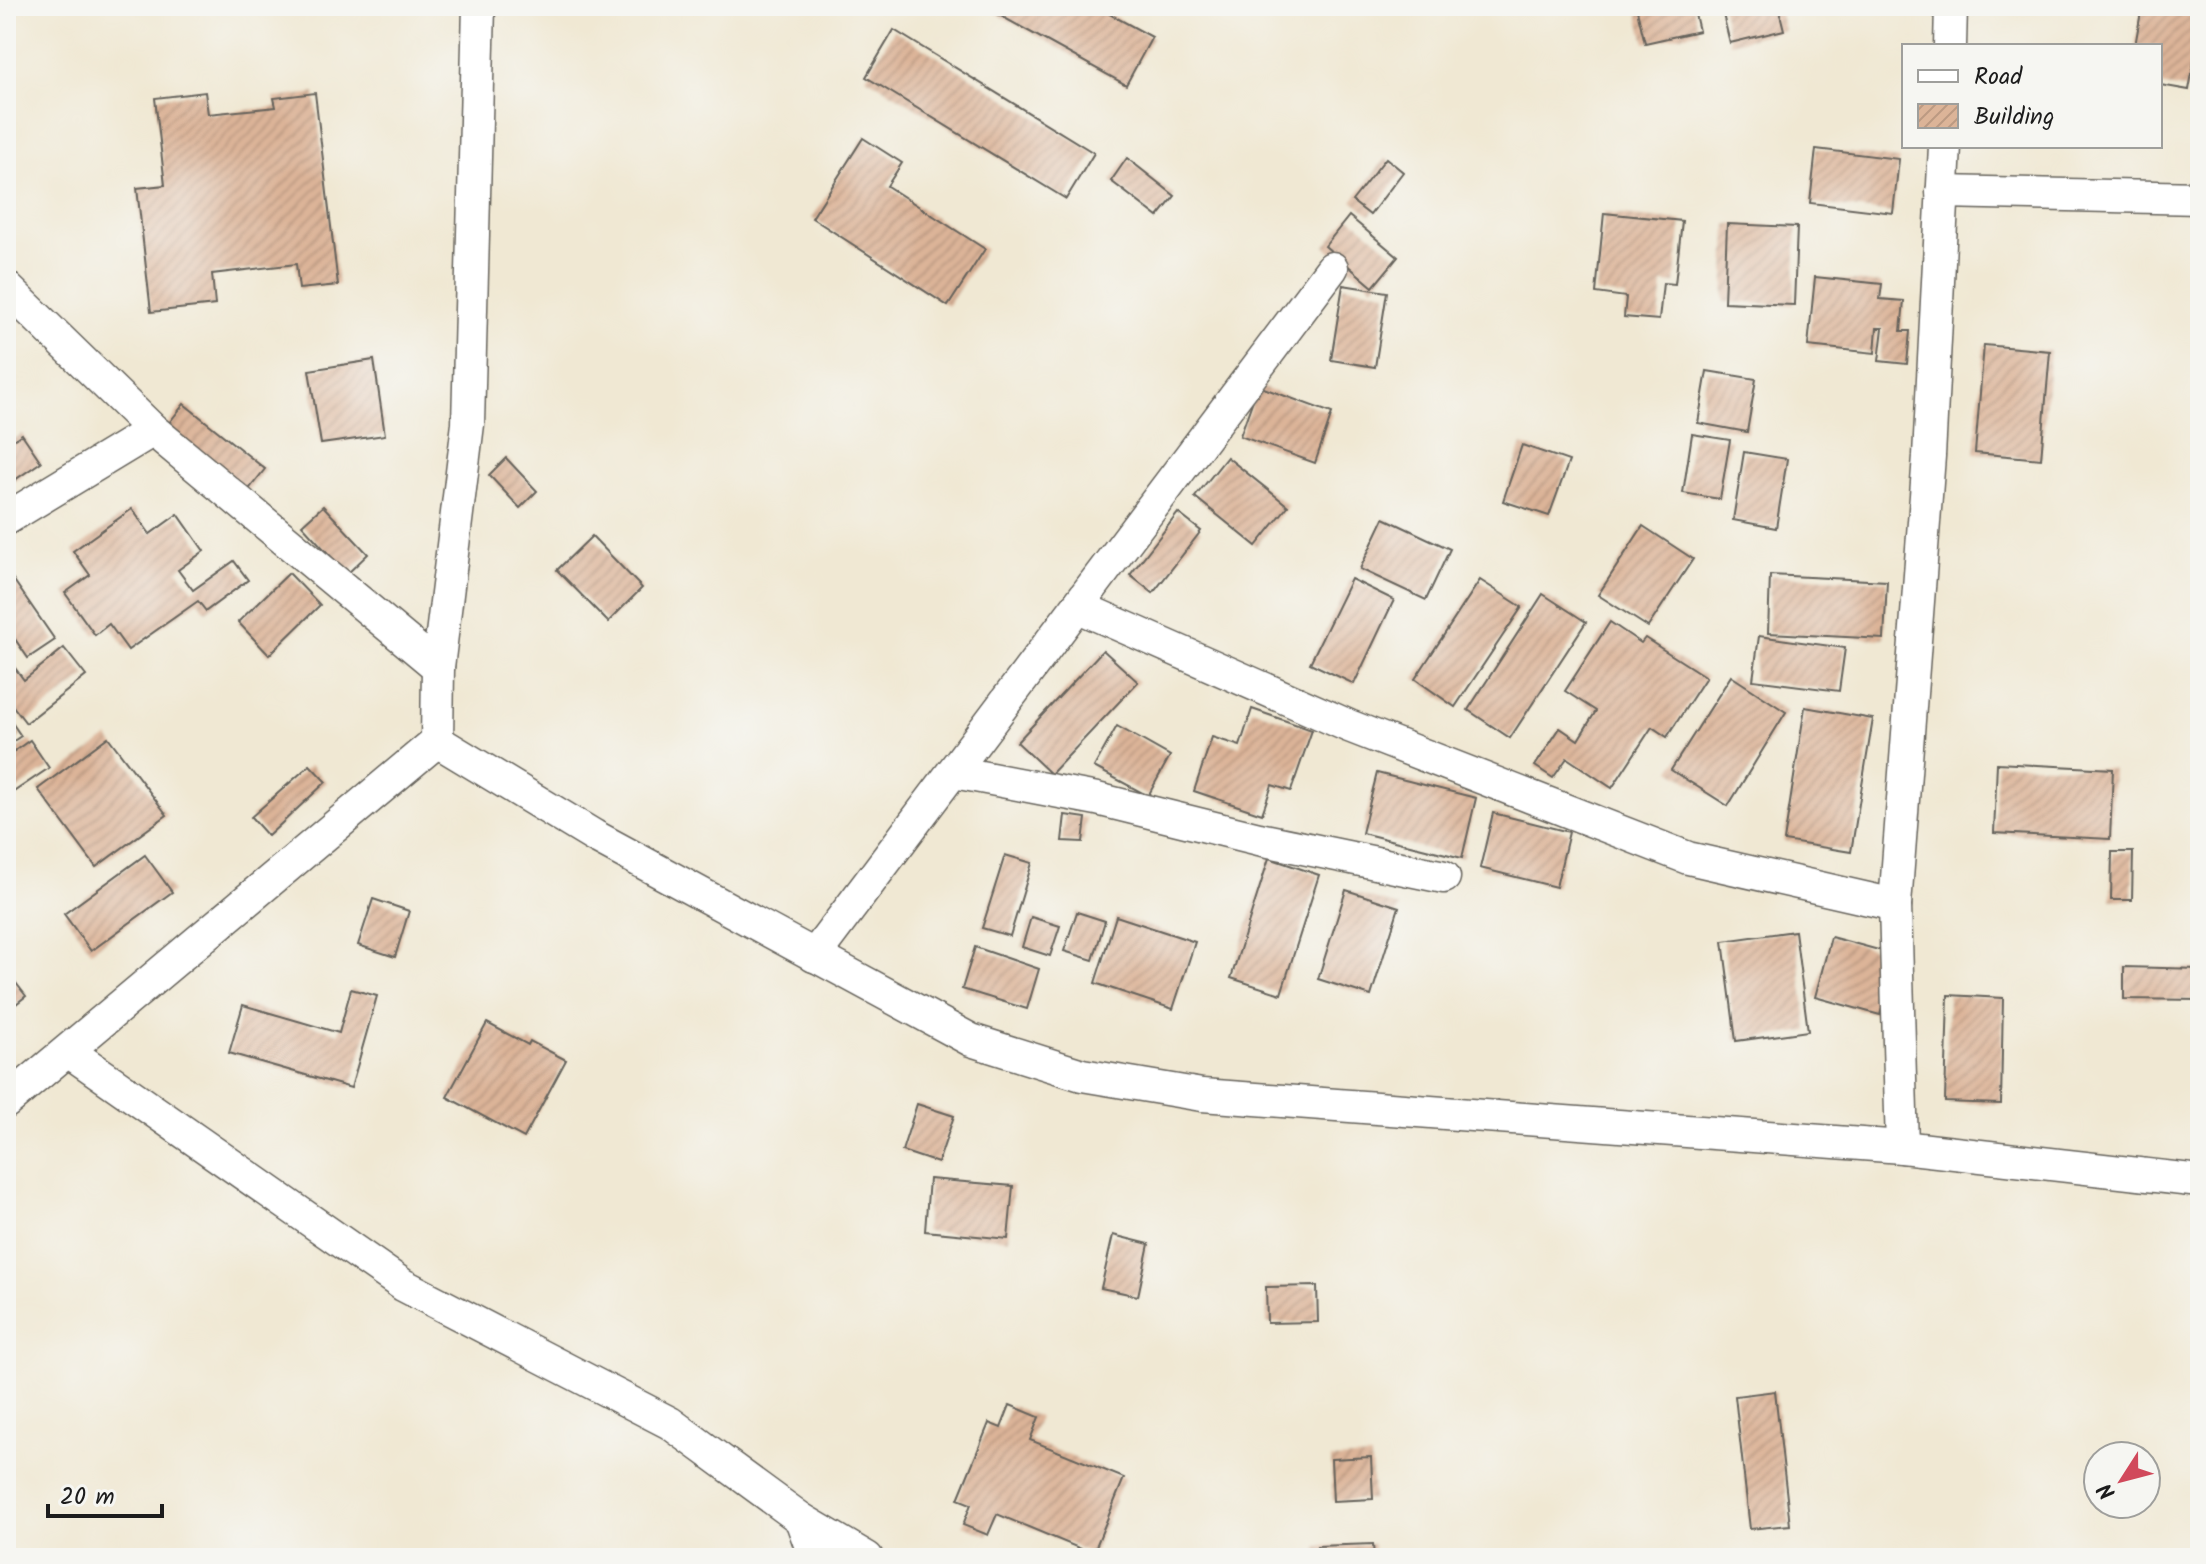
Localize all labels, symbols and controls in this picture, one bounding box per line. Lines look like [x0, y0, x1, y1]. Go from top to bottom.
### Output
legend [1902, 44, 2162, 148]
text: Road [1974, 58, 2023, 97]
text: Building [1974, 98, 2054, 137]
north arrow [2082, 1440, 2162, 1520]
scale bar [48, 1468, 162, 1518]
text: N [2090, 1474, 2126, 1506]
text: 20 m [60, 1478, 115, 1517]

